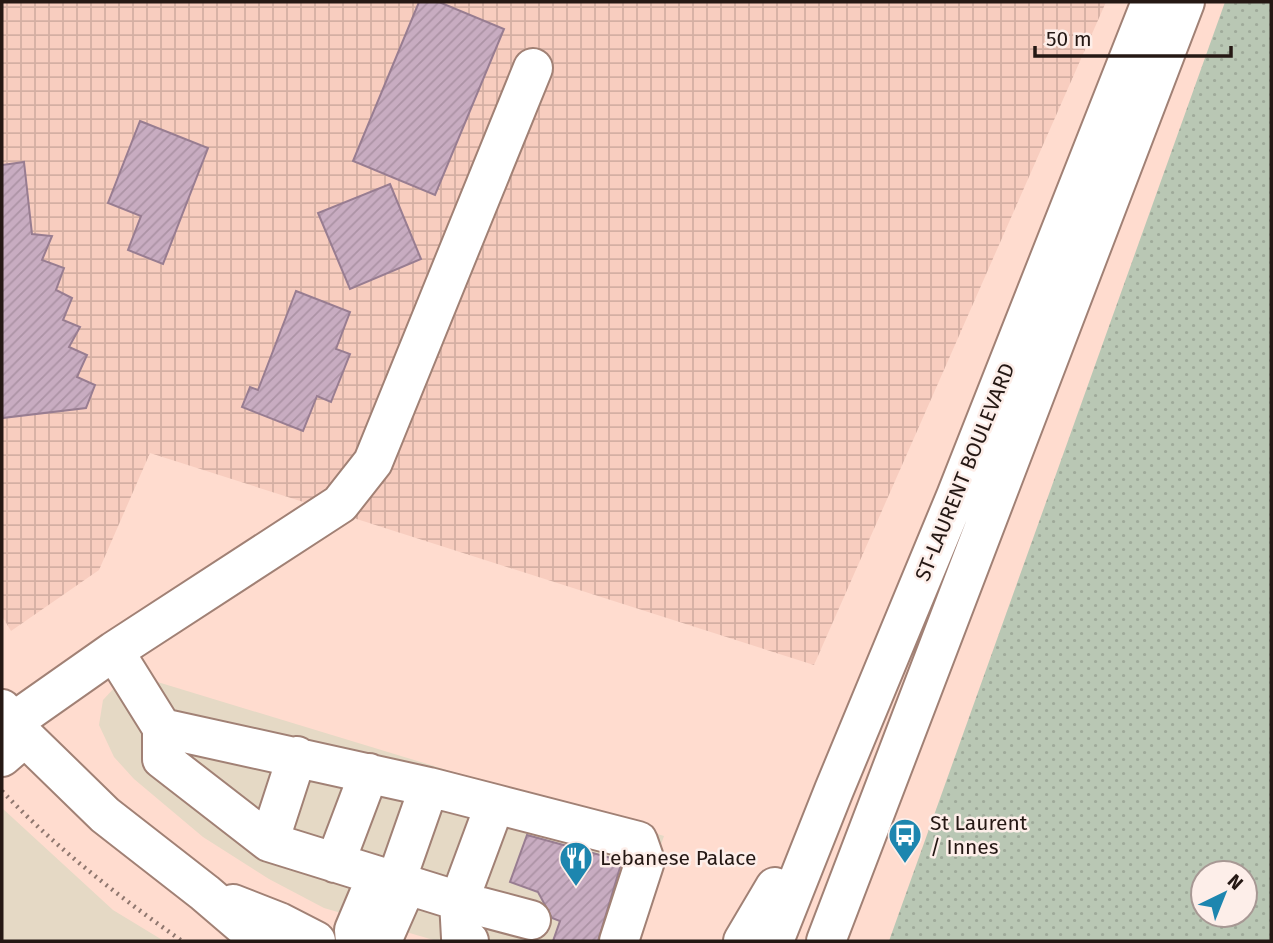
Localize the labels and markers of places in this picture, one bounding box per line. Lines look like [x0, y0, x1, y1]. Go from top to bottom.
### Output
place label: St Laurent / Innes [930, 810, 1028, 860]
bus stop icon: St Laurent / Innes [886, 816, 924, 865]
restaurant icon: Lebanese Palace [557, 839, 595, 888]
place label: Lebanese Palace [600, 845, 756, 871]

